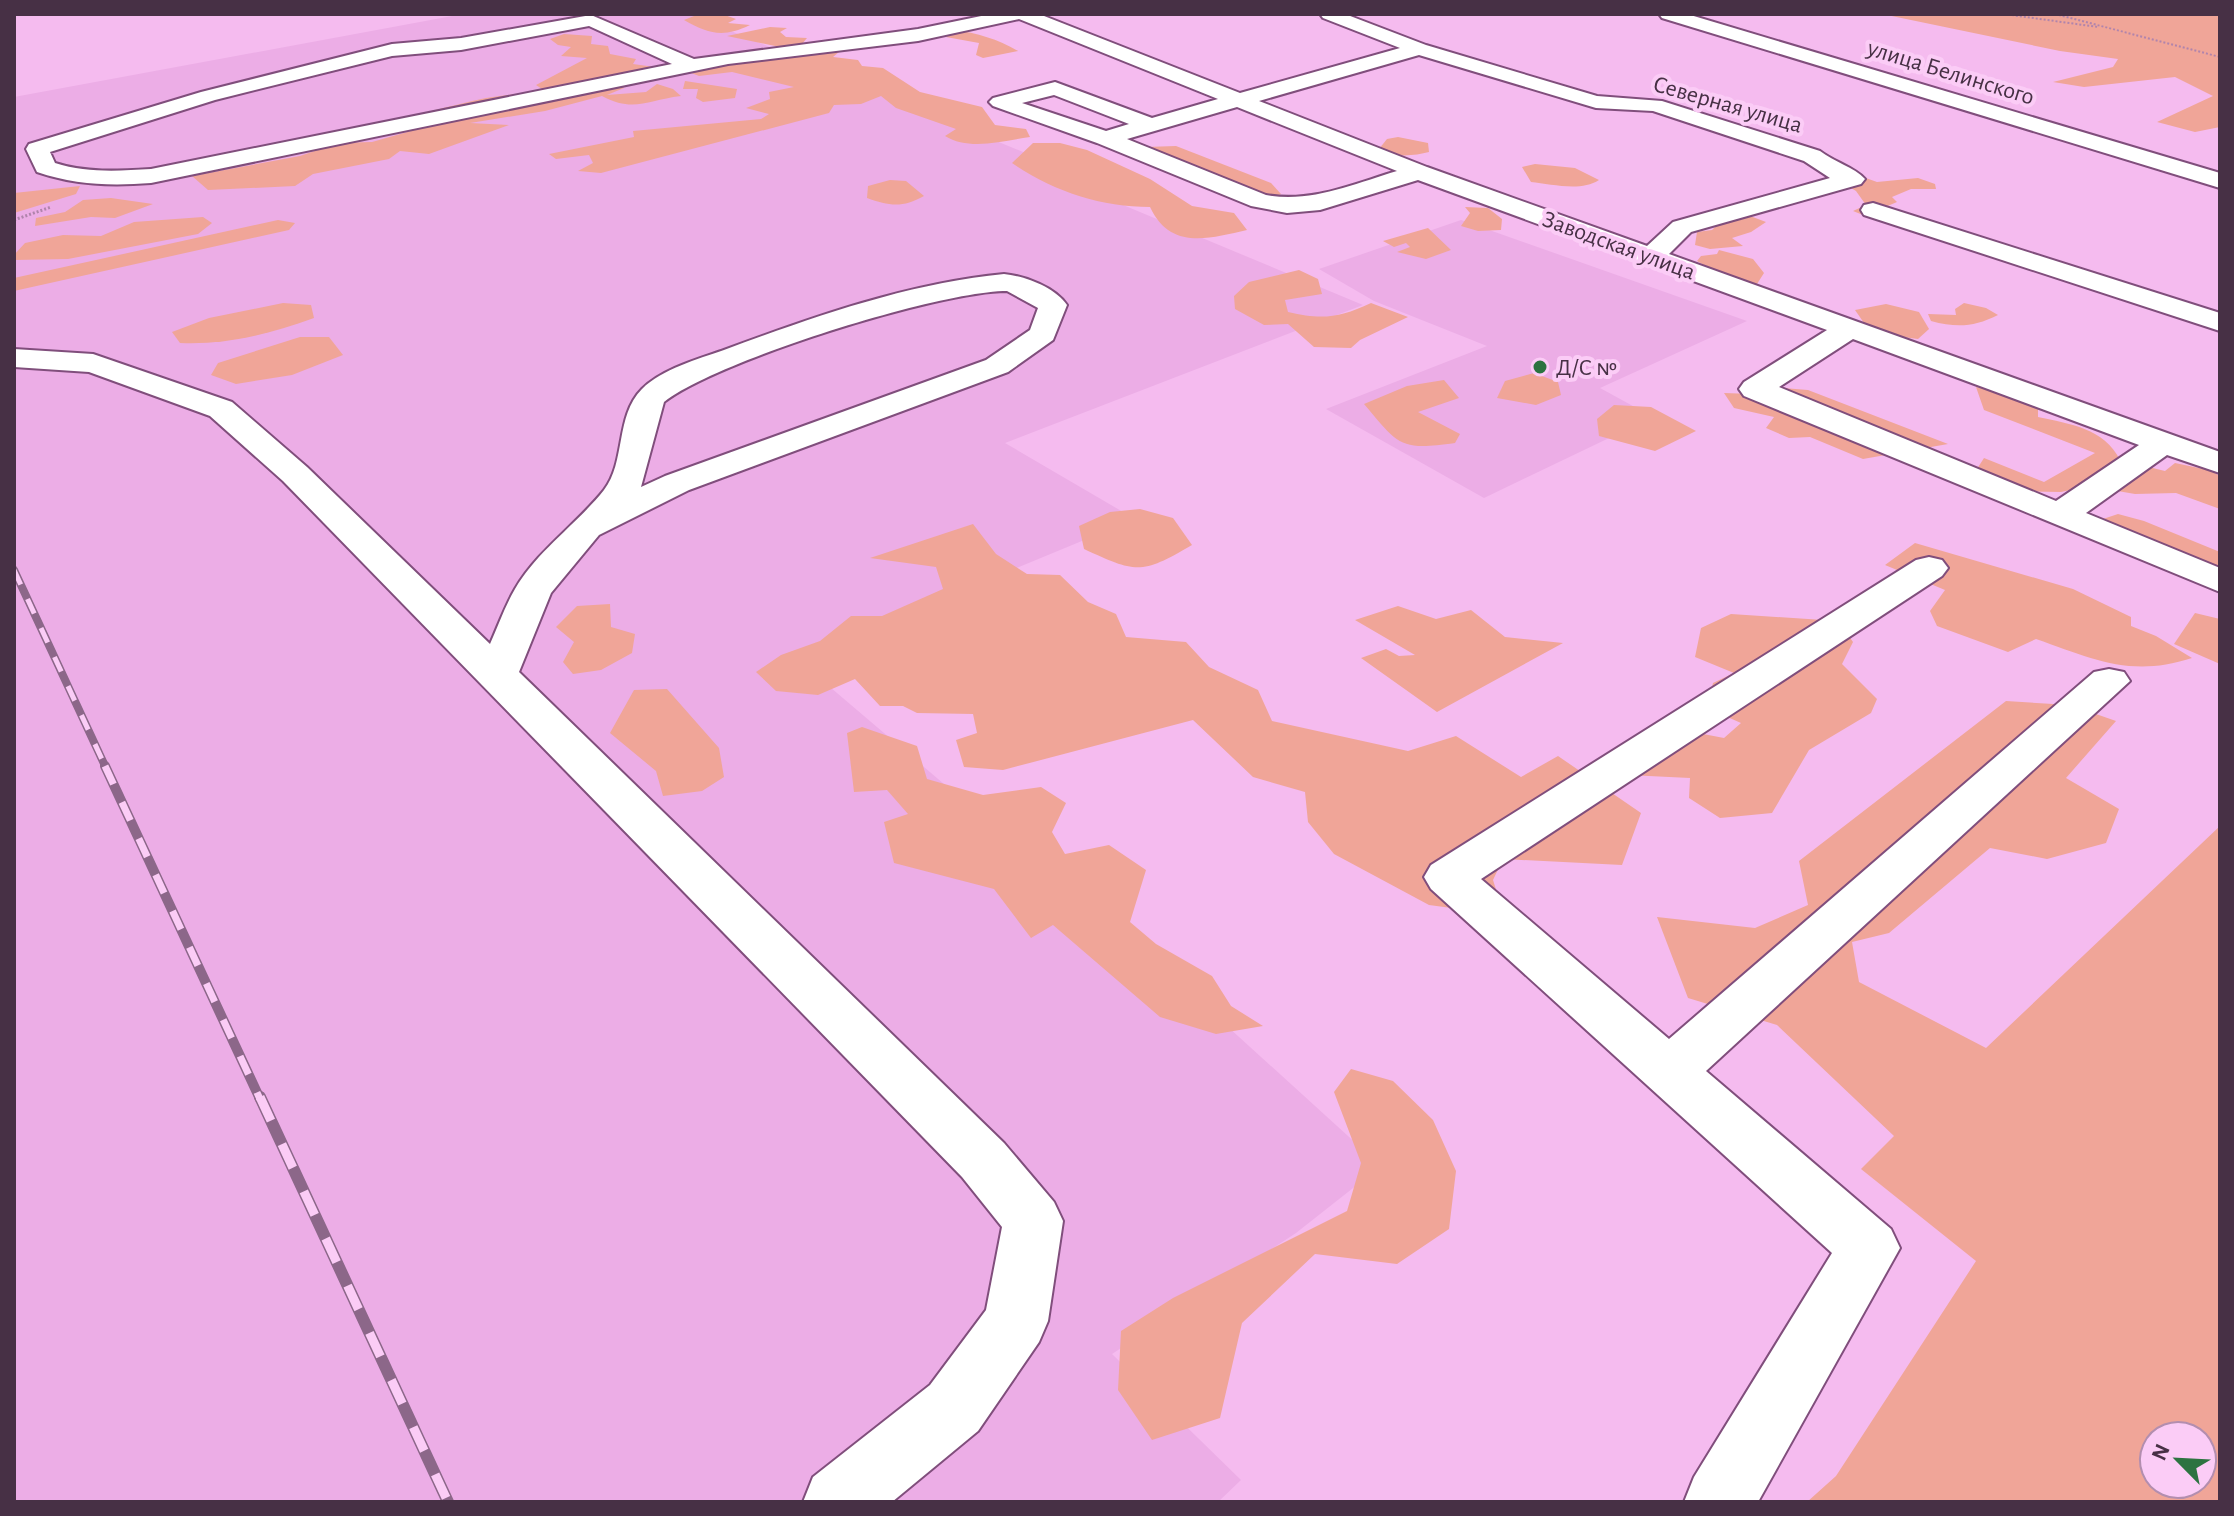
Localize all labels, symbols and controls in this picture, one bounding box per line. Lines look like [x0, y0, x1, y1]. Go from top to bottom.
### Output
street label: улица Белинского [1864, 36, 2037, 110]
street label: Северная улица [1650, 72, 1805, 138]
street label: Заводская улица [1539, 207, 1698, 285]
place label: Д/С № [1556, 356, 1617, 380]
marker: Д/С № [1531, 358, 1549, 376]
north arrow [2138, 1420, 2218, 1500]
text: N [2147, 1441, 2174, 1464]

